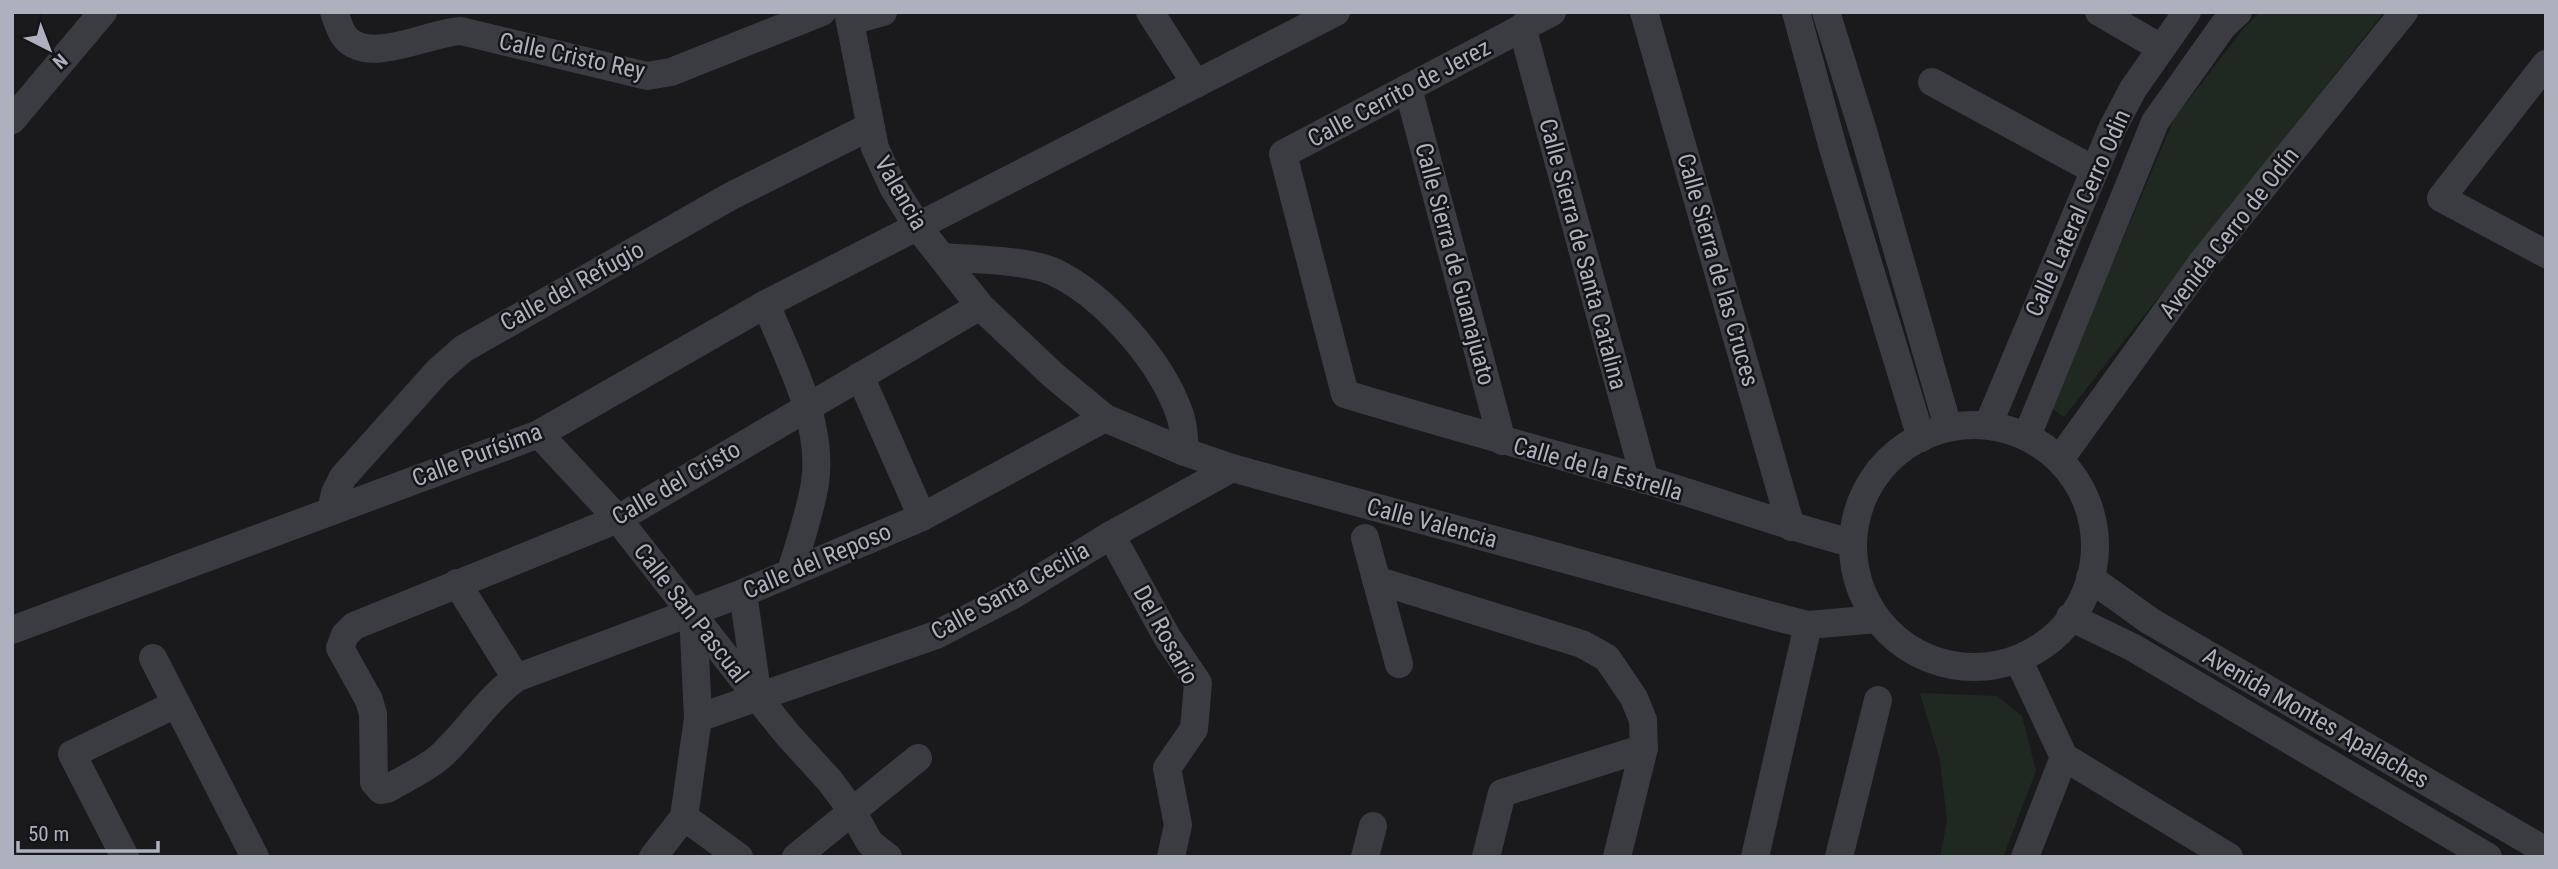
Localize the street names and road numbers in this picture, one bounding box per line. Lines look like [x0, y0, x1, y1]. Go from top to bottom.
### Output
street label: Calle Cristo Rey [496, 27, 648, 85]
street label: Calle Cerrito de Jerez [1303, 33, 1495, 153]
street label: Calle Lateral Cerro Odin [2020, 105, 2136, 321]
street label: Calle Sierra de Santa Catalina [1533, 115, 1633, 393]
street label: Calle Sierra de Guanajuato [1409, 140, 1501, 388]
street label: Avenida Cerro de Odín [2153, 142, 2305, 324]
street label: Calle Sierra de las Cruces [1671, 150, 1765, 390]
street label: Valencia [869, 151, 933, 235]
street label: Calle del Refugio [495, 235, 649, 337]
street label: Calle Purísima [408, 417, 546, 493]
street label: Calle de la Estrella [1510, 431, 1686, 507]
street label: Calle del Cristo [607, 435, 745, 531]
street label: Calle Valencia [1364, 492, 1500, 554]
street label: Calle del Reposo [739, 517, 895, 605]
street label: Calle Santa Cecilia [926, 536, 1094, 646]
street label: Calle San Pascual [628, 538, 754, 688]
street label: Del Rosario [1128, 581, 1204, 689]
street label: Avenida Montes Apalaches [2198, 642, 2434, 794]

